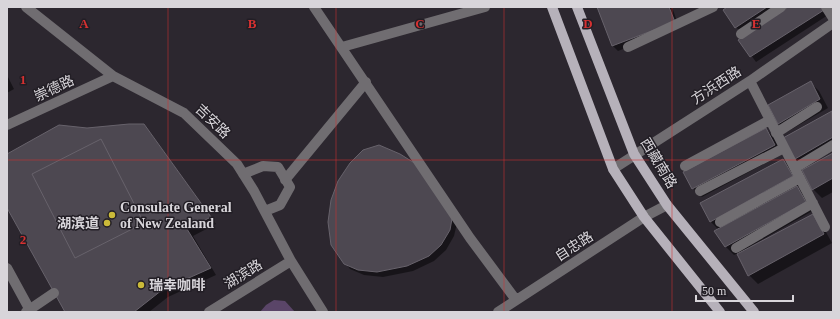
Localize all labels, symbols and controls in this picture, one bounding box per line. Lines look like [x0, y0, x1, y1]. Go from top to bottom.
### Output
text: A [79, 16, 89, 31]
text: B [248, 16, 257, 31]
text: C [415, 16, 425, 31]
text: D [583, 16, 593, 31]
text: E [752, 16, 760, 31]
street label: 方浜西路 [689, 64, 744, 107]
text: 1 [20, 72, 26, 87]
street label: 崇德路 [32, 72, 76, 104]
street label: 吉安路 [192, 101, 233, 141]
street label: 西藏南路 [638, 135, 679, 191]
place label: Consulate General of New Zealand [120, 200, 232, 231]
marker: Consulate General of New Zealand [107, 210, 117, 220]
place label: 湖滨道 [57, 215, 99, 231]
marker: 湖滨道 [102, 218, 112, 228]
street label: 自忠路 [553, 229, 596, 264]
text: 2 [20, 232, 26, 247]
street label: 湖滨路 [221, 257, 265, 292]
scale bar [696, 277, 793, 303]
place label: 瑞幸咖啡 [149, 278, 206, 293]
marker: 瑞幸咖啡 [136, 280, 146, 290]
text: 50 m [702, 284, 727, 298]

